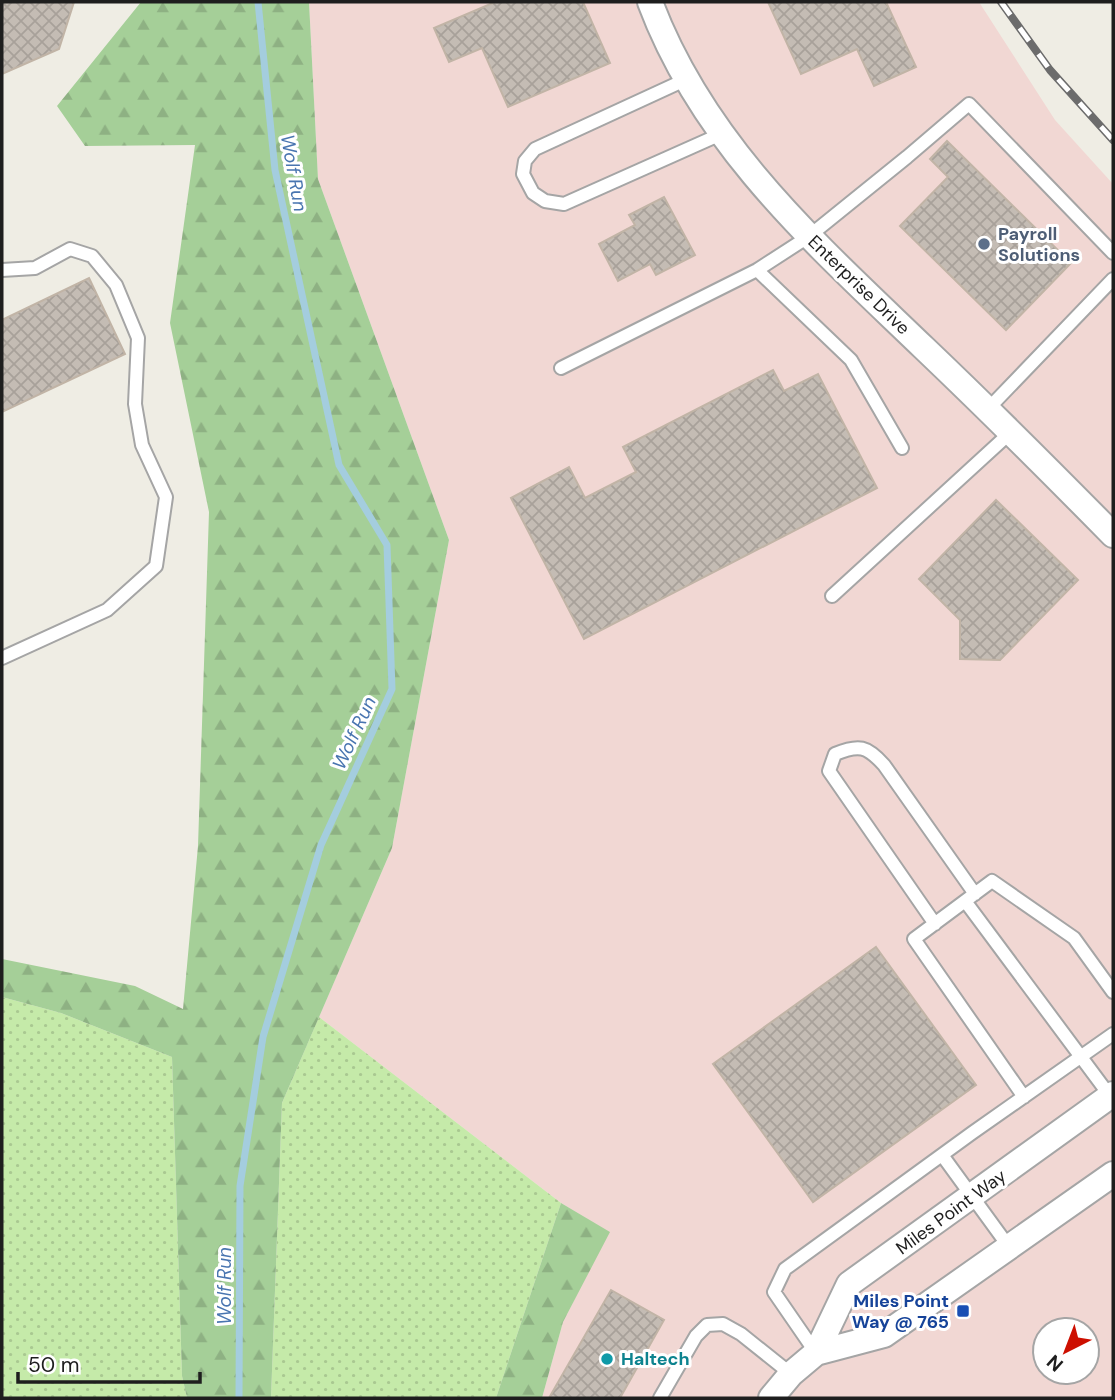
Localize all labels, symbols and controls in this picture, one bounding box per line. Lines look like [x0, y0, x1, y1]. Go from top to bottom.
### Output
water label: Wolf Run [275, 132, 313, 214]
place label: Payroll Solutions [998, 222, 1080, 267]
street label: Enterprise Drive [803, 230, 915, 340]
marker: Payroll Solutions [976, 236, 992, 252]
water label: Wolf Run [326, 692, 382, 774]
street label: Miles Point Way [891, 1164, 1011, 1260]
water label: Wolf Run [212, 1247, 237, 1325]
place label: Miles Point Way @ 765 [852, 1289, 949, 1334]
marker: Miles Point Way @ 765 [955, 1303, 971, 1319]
north arrow [1031, 1316, 1101, 1386]
scale bar [18, 1340, 200, 1384]
place label: Haltech [621, 1347, 690, 1371]
text: N [1041, 1349, 1068, 1377]
text: 50 m [28, 1351, 79, 1379]
marker: Haltech [599, 1351, 615, 1367]

